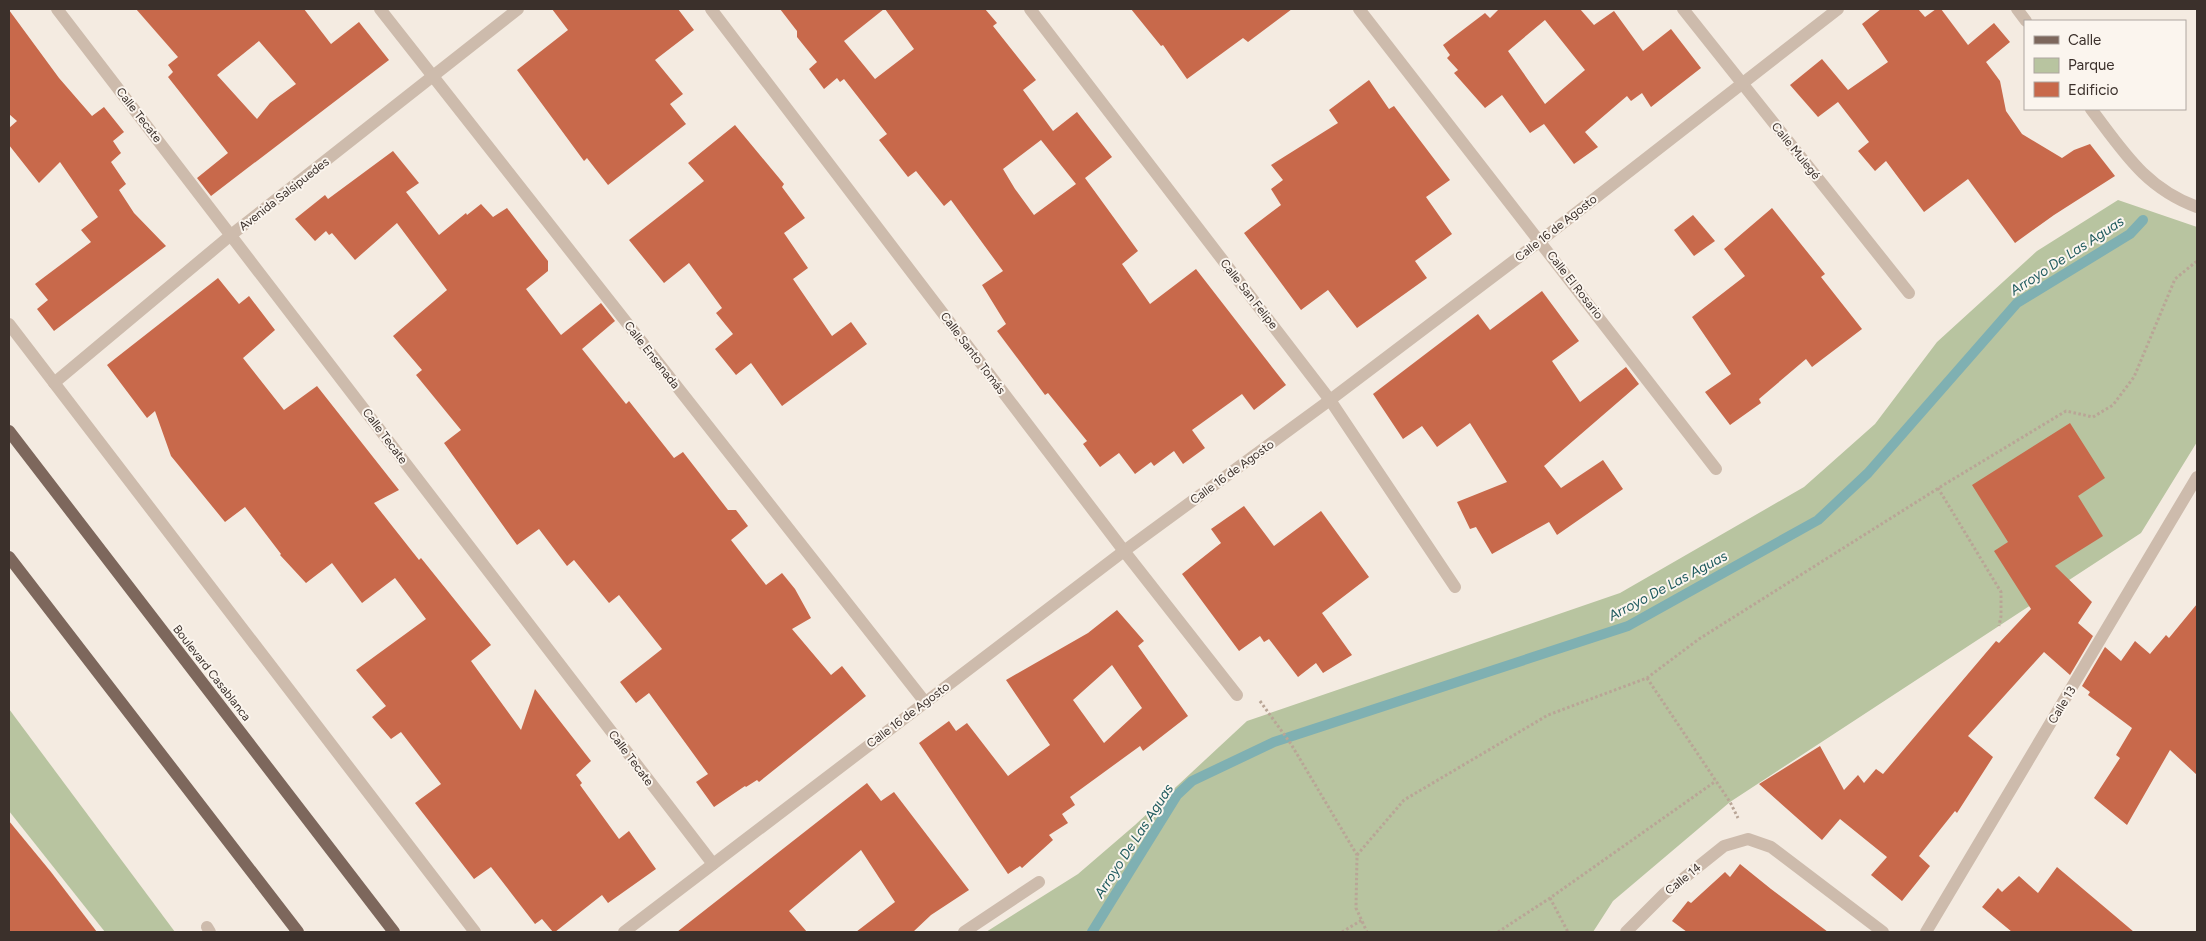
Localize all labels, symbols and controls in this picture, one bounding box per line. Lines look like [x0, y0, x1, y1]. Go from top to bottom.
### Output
legend [2024, 20, 2186, 110]
text: Calle [2068, 31, 2101, 49]
text: Parque [2068, 56, 2115, 74]
text: Edificio [2068, 81, 2119, 99]
street label: Calle Tecate [113, 85, 165, 146]
street label: Calle Mulegé [1769, 120, 1823, 183]
street label: Avenida Salsipuedes [236, 154, 332, 233]
street label: Calle 16 de Agosto [1512, 192, 1600, 264]
water label: Arroyo De Las Aguas [2006, 213, 2127, 300]
street label: Calle El Rosario [1544, 248, 1606, 322]
street label: Calle San Felipe [1217, 256, 1281, 332]
street label: Calle Santo Tomás [938, 309, 1009, 397]
street label: Calle Ensenada [621, 319, 683, 391]
street label: Calle Tecate [360, 406, 411, 467]
street label: Calle 16 de Agosto [1187, 437, 1277, 507]
water label: Arroyo De Las Aguas [1605, 547, 1731, 625]
street label: Boulevard Casablanca [170, 622, 254, 724]
street label: Calle 16 de Agosto [864, 679, 952, 751]
street label: Calle 13 [2045, 684, 2079, 726]
street label: Calle Tecate [606, 728, 657, 789]
water label: Arroyo De Las Aguas [1090, 781, 1177, 902]
street label: Calle 14 [1662, 860, 1704, 898]

